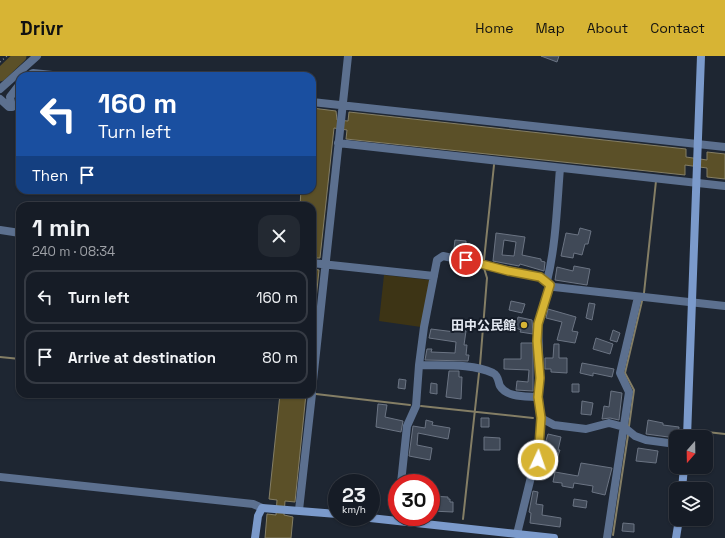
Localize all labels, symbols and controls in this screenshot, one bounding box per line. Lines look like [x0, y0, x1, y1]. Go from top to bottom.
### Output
text: Drivr [20, 16, 63, 41]
text: Home [475, 19, 513, 37]
text: Map [535, 19, 565, 37]
text: About [587, 19, 628, 37]
text: Contact [650, 19, 705, 37]
text: 160 m [98, 85, 177, 121]
icon: left [32, 88, 84, 140]
text: Turn left [98, 120, 171, 143]
icon: arrive [76, 164, 98, 186]
text: Then [32, 166, 68, 185]
text: 1 min [32, 212, 91, 243]
button: close [258, 215, 300, 257]
text: 240 m · 08:34 [32, 243, 115, 260]
pin [449, 243, 483, 277]
icon: arrive [455, 249, 477, 271]
icon: left [34, 286, 56, 308]
text: Turn left [68, 288, 130, 307]
text: 160 m [256, 288, 298, 307]
place label: 田中公民館 [451, 317, 516, 334]
marker: 田中公民館 [519, 320, 529, 330]
icon: arrive [34, 346, 56, 368]
text: Arrive at destination [68, 348, 216, 367]
text: 80 m [262, 348, 298, 367]
north arrow [669, 430, 713, 474]
map controls [669, 430, 713, 526]
position arrow [517, 439, 559, 481]
speed limit sign: 30 [388, 474, 440, 526]
text: 23 [342, 482, 366, 508]
button: layers [669, 482, 713, 526]
text: km/h [342, 503, 366, 516]

